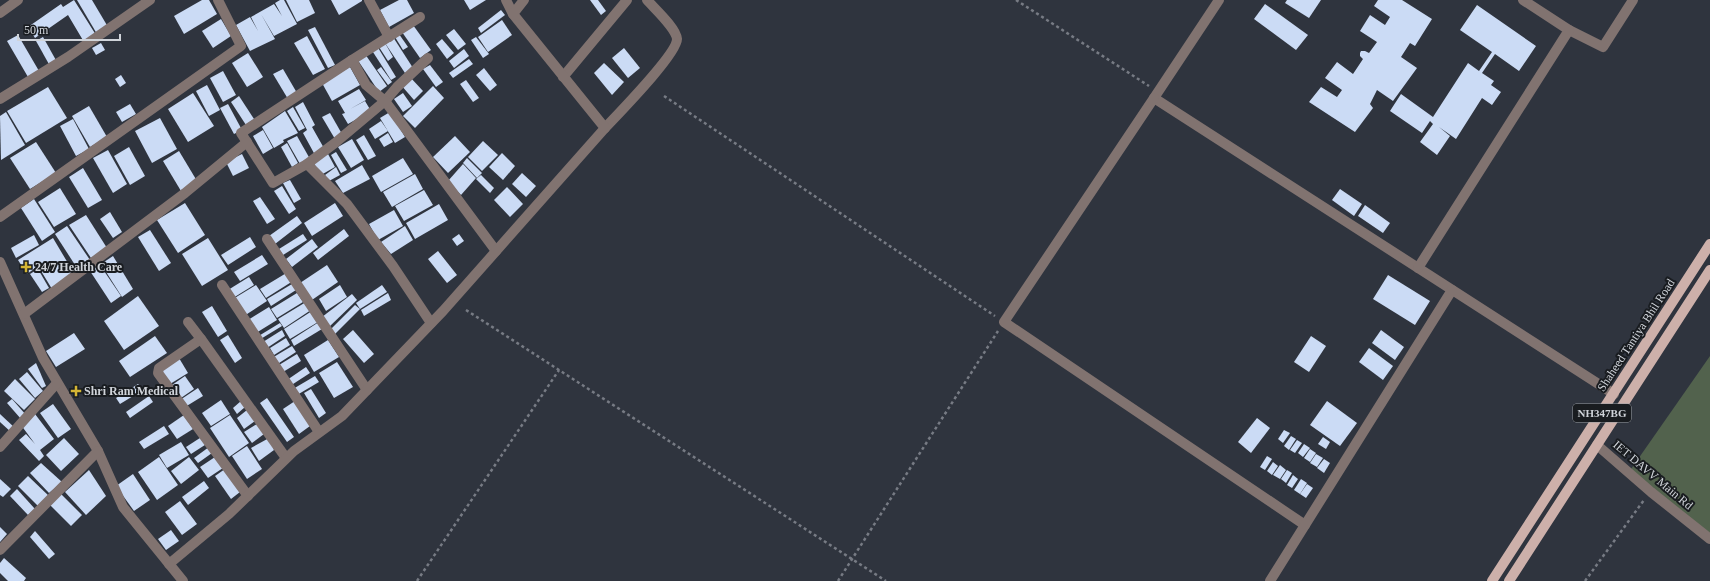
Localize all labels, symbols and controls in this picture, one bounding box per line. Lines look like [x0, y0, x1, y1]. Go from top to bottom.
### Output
scale bar [18, 16, 120, 42]
text: 50 m [24, 23, 49, 37]
place label: 24/7 Health Care [35, 260, 123, 274]
marker: 24/7 Health Care [20, 261, 32, 273]
street label: Shaheed Tantiya Bhil Road [1594, 276, 1678, 394]
place label: Shri Ram Medical [84, 384, 179, 398]
marker: Shri Ram Medical [71, 386, 81, 396]
road number: NH347BG [1573, 404, 1631, 422]
street label: IET DAVV Main Rd [1610, 438, 1696, 512]

